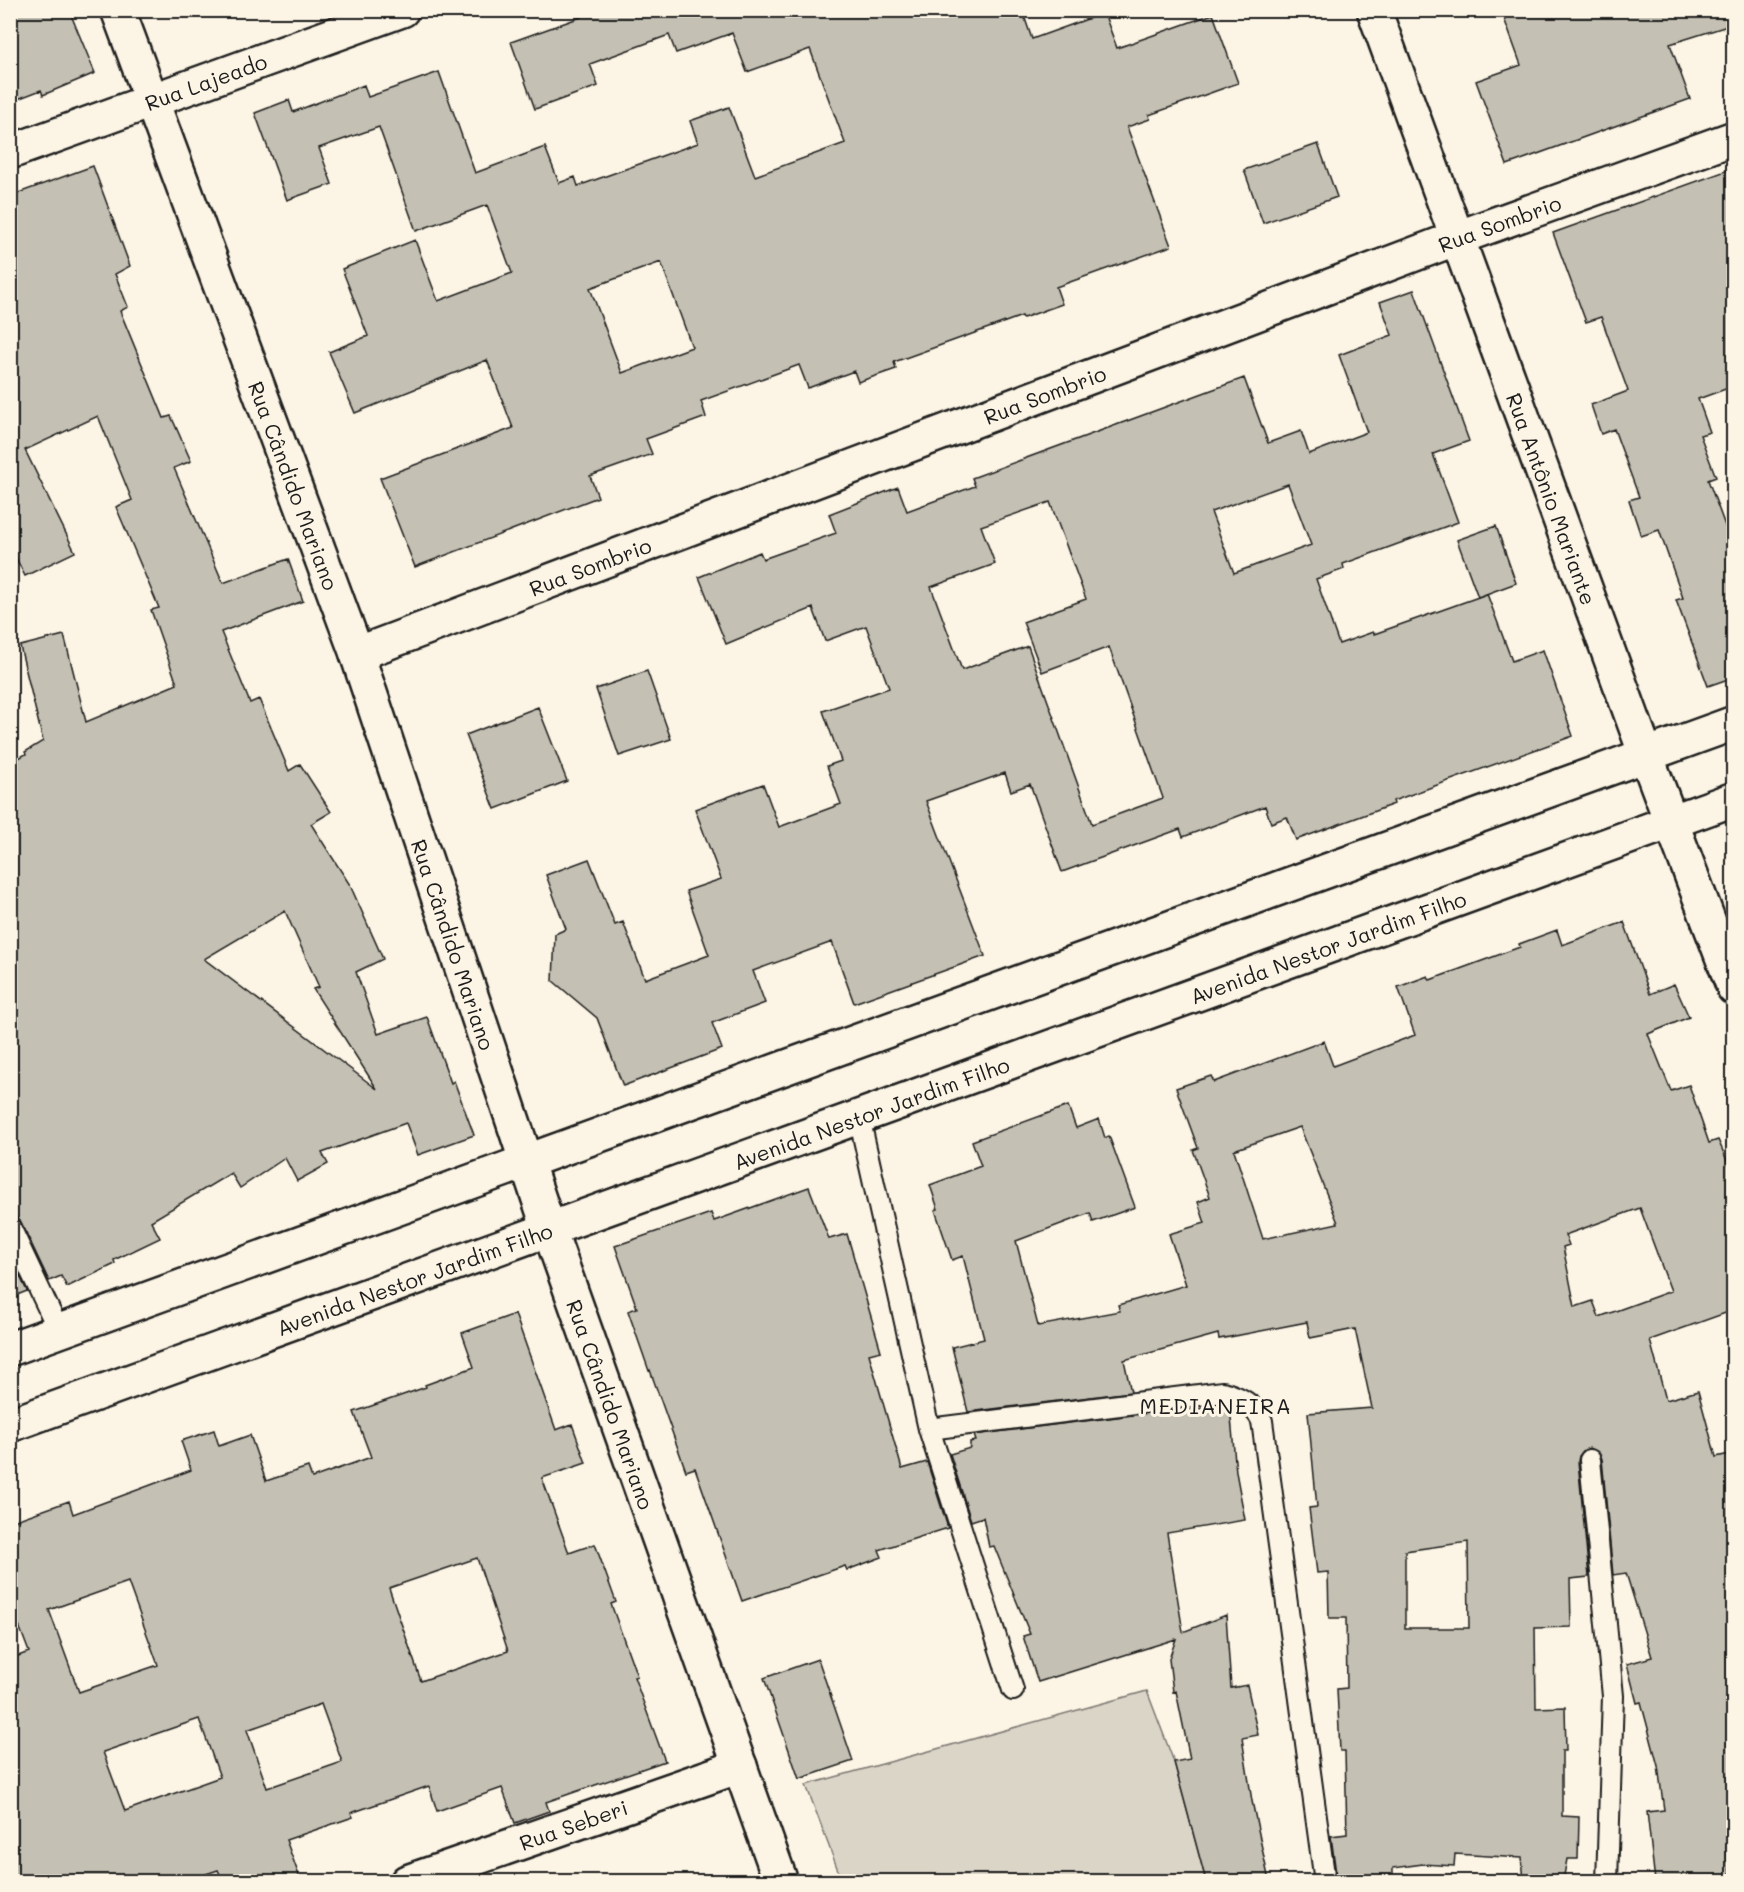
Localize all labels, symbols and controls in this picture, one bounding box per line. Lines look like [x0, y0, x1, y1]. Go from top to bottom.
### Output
street label: Rua Lajeado [141, 47, 270, 116]
street label: Rua Sombrio [1434, 188, 1564, 257]
street label: Rua Sombrio [980, 359, 1109, 429]
street label: Rua Cândido Mariano [243, 377, 345, 594]
street label: Rua Antônio Mariante [1501, 389, 1603, 608]
street label: Rua Sombrio [525, 531, 655, 601]
street label: Rua Cândido Mariano [406, 835, 502, 1053]
street label: Avenida Nestor Jardim Filho [1186, 884, 1470, 1009]
street label: Avenida Nestor Jardim Filho [729, 1050, 1013, 1175]
street label: Avenida Nestor Jardim Filho [272, 1216, 556, 1341]
street label: Rua Cândido Mariano [562, 1296, 661, 1513]
district label: MEDIANEIRA [1140, 1391, 1292, 1420]
street label: Rua Seberi [515, 1793, 631, 1855]

